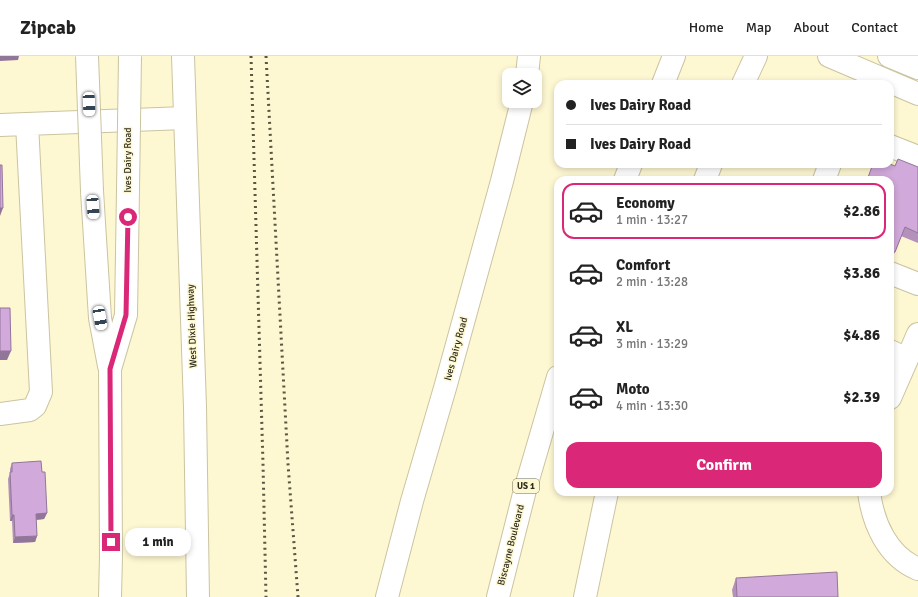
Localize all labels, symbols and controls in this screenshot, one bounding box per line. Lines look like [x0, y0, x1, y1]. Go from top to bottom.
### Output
text: Zipcab [20, 16, 76, 40]
text: Home [689, 19, 724, 36]
text: Map [746, 19, 771, 36]
text: About [793, 19, 829, 36]
text: Contact [851, 19, 898, 36]
map controls [502, 68, 542, 108]
button: layers [502, 68, 542, 108]
car [83, 92, 95, 116]
text: Ives Dairy Road [590, 96, 691, 114]
street label: Ives Dairy Road [122, 127, 134, 193]
text: Ives Dairy Road [590, 135, 691, 153]
icon: car [568, 193, 604, 229]
text: Economy [616, 194, 675, 212]
car [86, 195, 100, 219]
text: $2.86 [843, 202, 880, 220]
route start [119, 208, 137, 226]
text: 1 min · 13:27 [616, 212, 688, 228]
icon: car [568, 255, 604, 291]
text: Comfort [616, 256, 670, 274]
text: $3.86 [843, 264, 880, 282]
text: 2 min · 13:28 [616, 274, 688, 290]
street label: West Dixie Highway [185, 284, 199, 368]
car [92, 305, 108, 331]
street label: Ives Dairy Road [442, 316, 470, 382]
icon: car [568, 317, 604, 353]
text: XL [616, 318, 633, 336]
text: $4.86 [843, 326, 880, 344]
text: 3 min · 13:29 [616, 336, 688, 352]
icon: car [568, 379, 604, 415]
text: Moto [616, 380, 650, 398]
text: $2.39 [843, 388, 880, 406]
text: 4 min · 13:30 [616, 398, 688, 414]
button: Confirm [566, 442, 882, 488]
road number: US 1 [513, 479, 539, 493]
street label: Biscayne Boulevard [495, 503, 527, 587]
callout: 1 min [125, 528, 191, 556]
route end [102, 533, 120, 551]
text: 1 min [142, 534, 174, 550]

